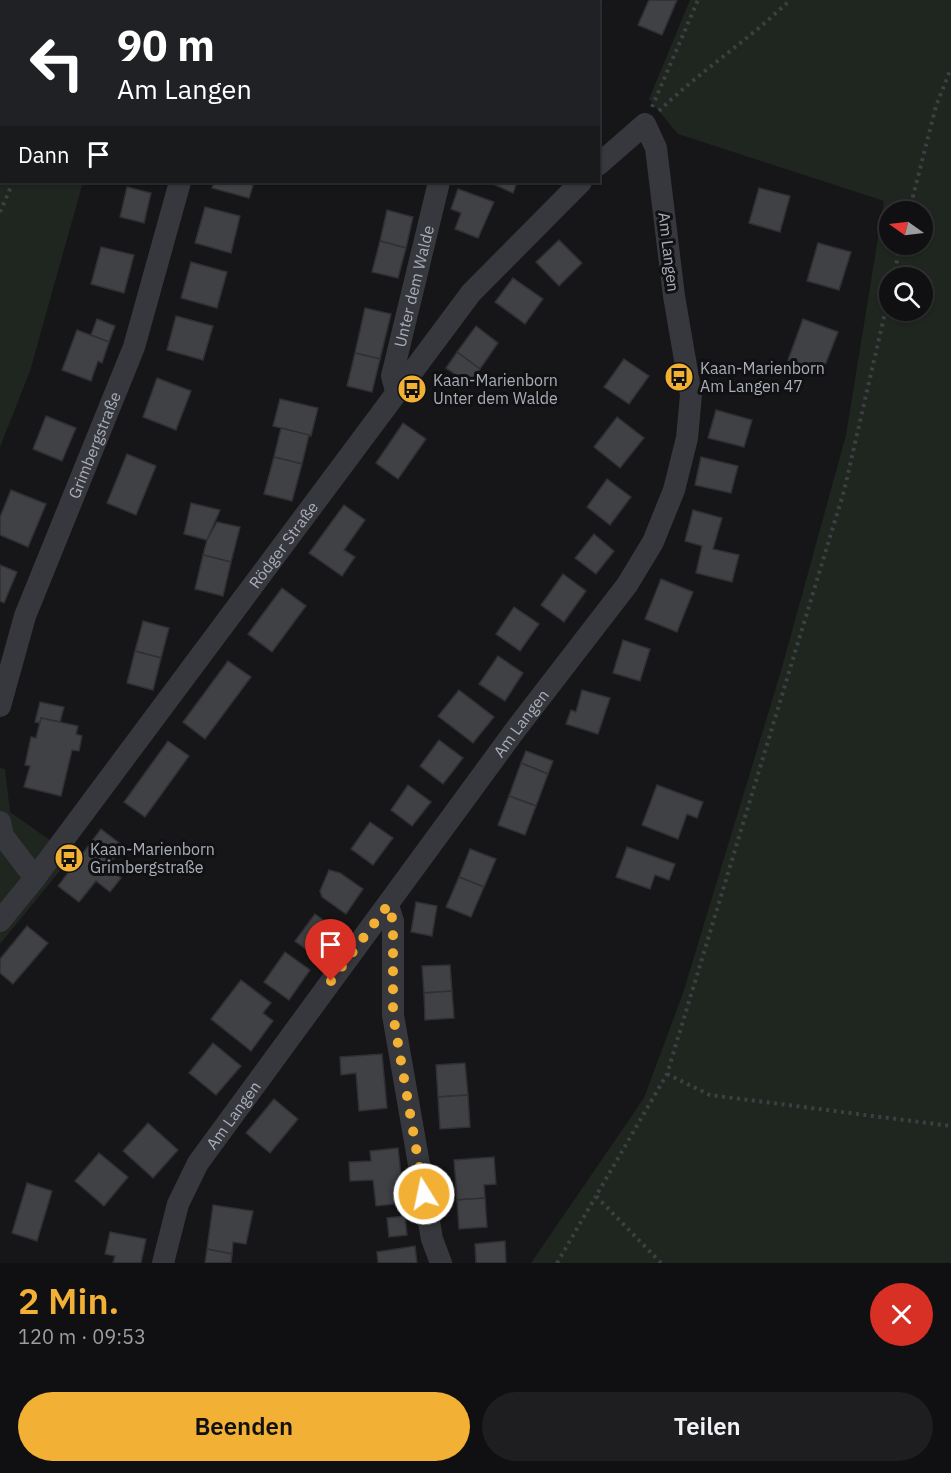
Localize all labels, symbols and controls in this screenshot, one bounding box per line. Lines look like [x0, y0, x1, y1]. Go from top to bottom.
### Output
text: 90 m [117, 18, 215, 73]
icon: left [18, 24, 96, 102]
text: Am Langen [117, 71, 252, 106]
icon: arrive [82, 138, 115, 171]
text: Dann [18, 140, 70, 169]
north arrow [879, 201, 933, 255]
map controls [879, 201, 933, 321]
street label: Am Langen [654, 211, 684, 293]
street label: Unter dem Walde [389, 223, 438, 349]
button: search [879, 267, 933, 321]
place label: Kaan-Marienborn Am Langen 47 [700, 358, 825, 396]
bus stop icon: Kaan-Marienborn Am Langen 47 [663, 361, 695, 393]
place label: Kaan-Marienborn Unter dem Walde [433, 370, 558, 408]
bus stop icon: Kaan-Marienborn Unter dem Walde [396, 373, 428, 405]
street label: Grimbergstraße [64, 388, 125, 501]
street label: Rödger Straße [244, 497, 322, 592]
street label: Am Langen [489, 685, 553, 761]
place label: Kaan-Marienborn Grimbergstraße [90, 839, 215, 877]
bus stop icon: Kaan-Marienborn Grimbergstraße [53, 842, 85, 874]
pin [305, 919, 356, 981]
icon: arrive [314, 928, 347, 961]
street label: Am Langen [201, 1077, 265, 1153]
position arrow [392, 1162, 456, 1226]
text: 2 Min. [18, 1277, 119, 1324]
button: close [870, 1283, 933, 1346]
text: 120 m · 09:53 [18, 1323, 146, 1350]
button: Beenden [18, 1392, 470, 1461]
button: Teilen [482, 1392, 933, 1461]

